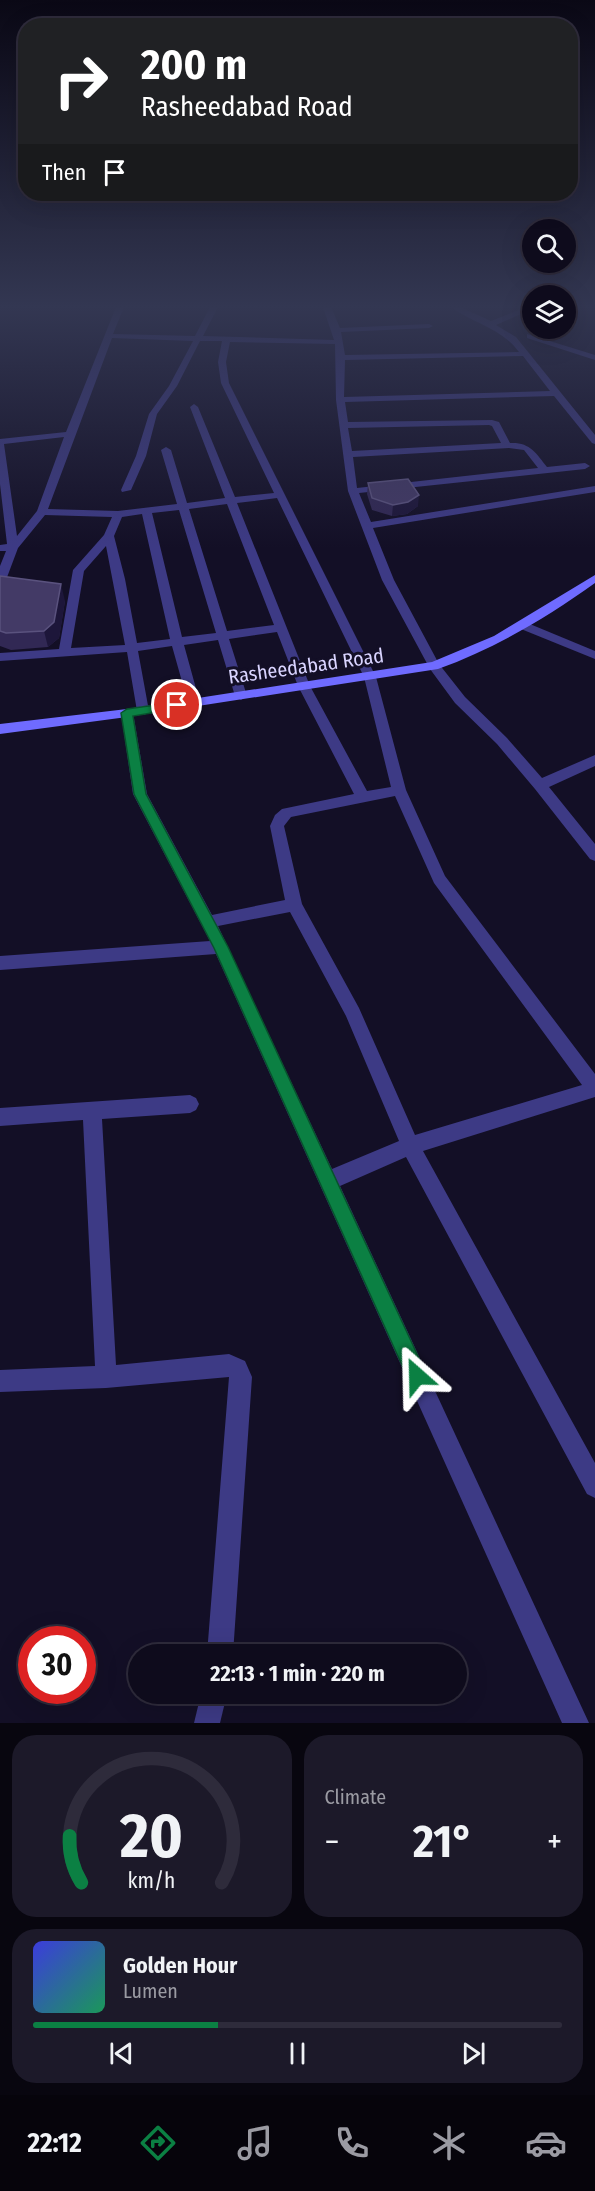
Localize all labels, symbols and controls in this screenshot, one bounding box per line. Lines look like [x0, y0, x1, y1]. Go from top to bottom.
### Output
text: 200 m [141, 40, 247, 90]
icon: right [42, 42, 120, 120]
text: Rasheedabad Road [141, 91, 353, 123]
icon: arrive [98, 156, 131, 189]
text: Then [42, 159, 86, 186]
map controls [522, 219, 576, 339]
button: search [522, 219, 576, 273]
button: layers [522, 285, 576, 339]
street label: Rasheedabad Road [227, 643, 385, 689]
pin [151, 679, 202, 730]
icon: arrive [160, 688, 193, 721]
position arrow [385, 1344, 449, 1408]
speed limit sign: 30 [18, 1626, 96, 1704]
text: 22:13 · 1 min · 220 m [210, 1660, 385, 1687]
text: Climate [325, 1785, 386, 1809]
text: 20 [119, 1799, 183, 1874]
text: 21° [413, 1815, 473, 1869]
text: − [325, 1822, 339, 1862]
text: + [547, 1822, 562, 1862]
text: km/h [128, 1868, 176, 1894]
text: Golden Hour [123, 1952, 237, 1979]
text: Lumen [123, 1979, 178, 2003]
icon: previous [105, 2037, 138, 2070]
icon: pause [281, 2037, 314, 2070]
icon: next [457, 2037, 490, 2070]
icon: directions [137, 2122, 179, 2164]
icon: music [234, 2122, 276, 2164]
icon: phone [331, 2122, 373, 2164]
icon: climate [428, 2122, 470, 2164]
icon: car [525, 2122, 567, 2164]
text: 22:12 [28, 2127, 82, 2159]

